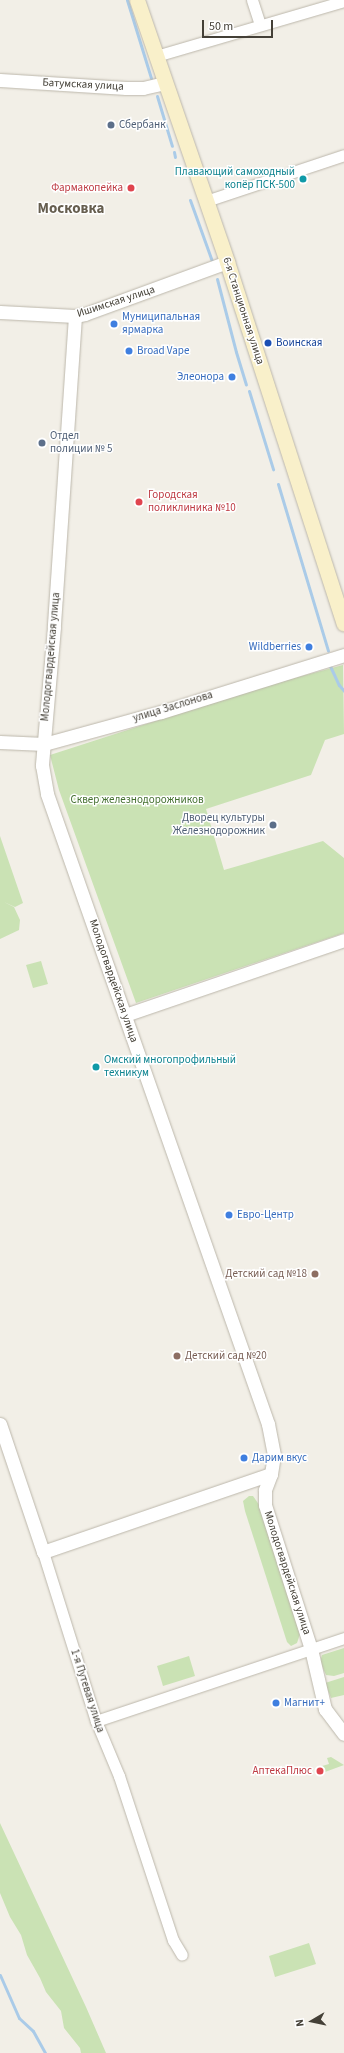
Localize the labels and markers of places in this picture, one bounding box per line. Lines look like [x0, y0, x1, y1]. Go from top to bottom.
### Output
place label: Сбербанк [119, 118, 166, 132]
marker: Сбербанк [106, 120, 116, 130]
place label: Плавающий самоходный копёр ПСК-500 [175, 166, 295, 192]
marker: Плавающий самоходный копёр ПСК-500 [298, 174, 308, 184]
place label: Фармакопейка [51, 181, 123, 195]
marker: Фармакопейка [126, 183, 136, 193]
place label: Муниципальная ярмарка [122, 311, 200, 337]
marker: Муниципальная ярмарка [109, 319, 119, 329]
place label: Воинская [276, 336, 322, 350]
marker: Воинская [263, 338, 273, 348]
place label: Broad Vape [137, 344, 189, 358]
marker: Broad Vape [124, 346, 134, 356]
place label: Элеонора [177, 370, 224, 384]
marker: Элеонора [227, 372, 237, 382]
place label: Отдел полиции № 5 [50, 430, 112, 456]
marker: Отдел полиции № 5 [37, 438, 47, 448]
place label: Городская поликлиника №10 [148, 489, 236, 515]
marker: Городская поликлиника №10 [133, 496, 145, 508]
place label: Wildberries [249, 640, 301, 654]
marker: Wildberries [304, 642, 314, 652]
place label: Дворец культуры Железнодорожник [173, 812, 265, 838]
marker: Дворец культуры Железнодорожник [268, 820, 278, 830]
place label: Омский многопрофильный техникум [104, 1054, 236, 1080]
marker: Омский многопрофильный техникум [91, 1062, 101, 1072]
place label: Евро-Центр [237, 1208, 294, 1222]
marker: Евро-Центр [224, 1210, 234, 1220]
place label: Детский сад №18 [225, 1267, 307, 1281]
marker: Детский сад №18 [310, 1269, 320, 1279]
place label: Детский сад №20 [185, 1349, 267, 1363]
marker: Детский сад №20 [172, 1351, 182, 1361]
place label: Дарим вкус [252, 1451, 307, 1465]
marker: Дарим вкус [239, 1453, 249, 1463]
place label: Магнит+ [284, 1696, 325, 1710]
marker: Магнит+ [271, 1698, 281, 1708]
place label: АптекаПлюс [253, 1764, 312, 1778]
marker: АптекаПлюс [315, 1766, 325, 1776]

